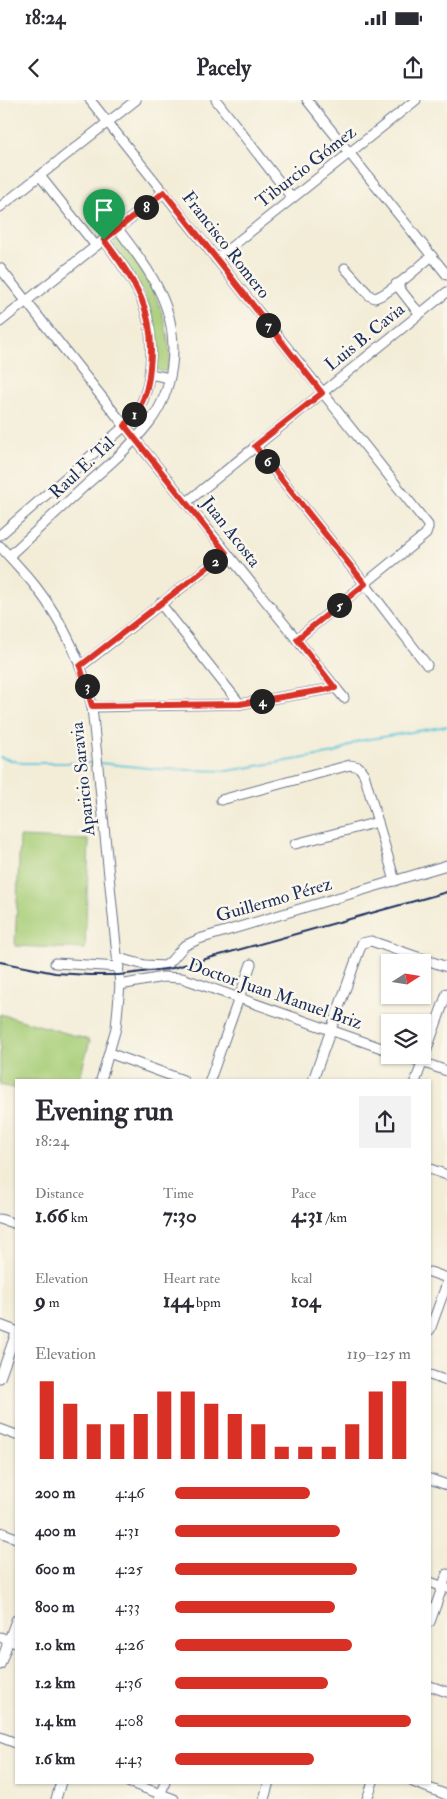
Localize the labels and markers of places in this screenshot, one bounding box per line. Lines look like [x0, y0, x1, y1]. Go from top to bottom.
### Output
pin [83, 189, 125, 240]
pin: 8 [134, 194, 158, 220]
pin: 7 [256, 312, 280, 338]
pin: 1 [122, 402, 146, 426]
pin: 6 [254, 448, 280, 474]
pin: 2 [202, 548, 228, 574]
pin: 5 [326, 592, 352, 618]
pin: 3 [74, 674, 100, 698]
pin: 4 [250, 688, 274, 714]

